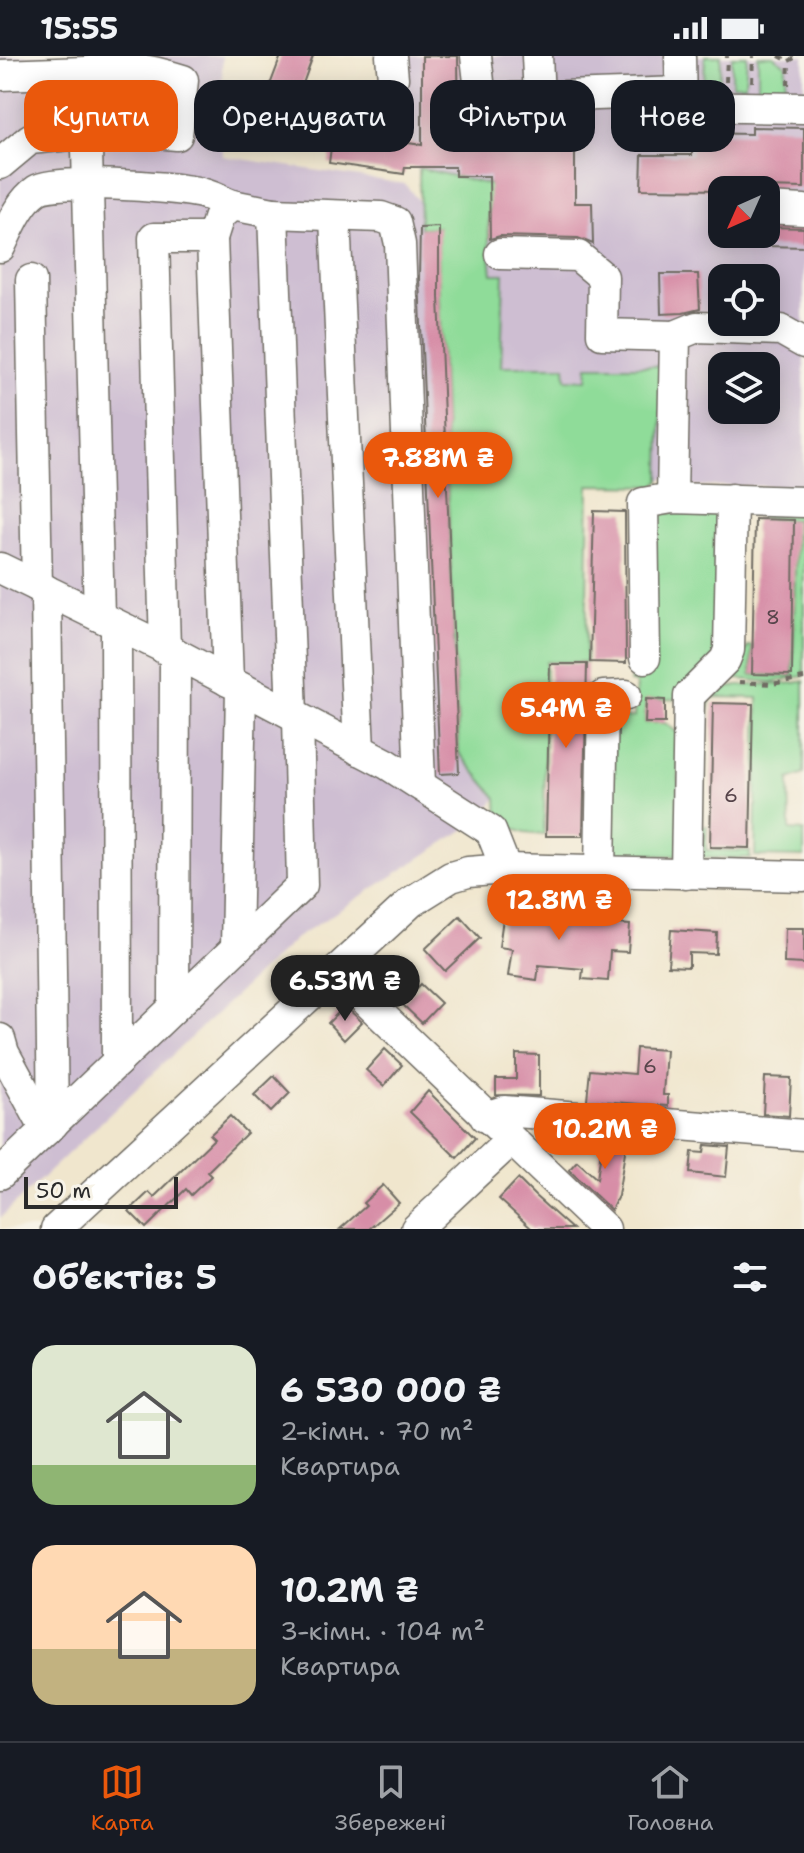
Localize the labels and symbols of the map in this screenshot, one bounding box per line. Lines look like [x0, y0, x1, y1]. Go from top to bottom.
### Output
north arrow [708, 176, 780, 248]
pin: 7.88M ₴ [364, 432, 512, 500]
house number: 8 [766, 604, 780, 630]
pin: 5.4M ₴ [501, 682, 631, 750]
house number: 6 [724, 782, 738, 808]
pin: 12.8M ₴ [485, 874, 633, 942]
pin: 6.53M ₴ [271, 955, 419, 1023]
house number: 6 [643, 1053, 657, 1079]
pin: 10.2M ₴ [531, 1103, 679, 1171]
scale bar [24, 1173, 178, 1209]

